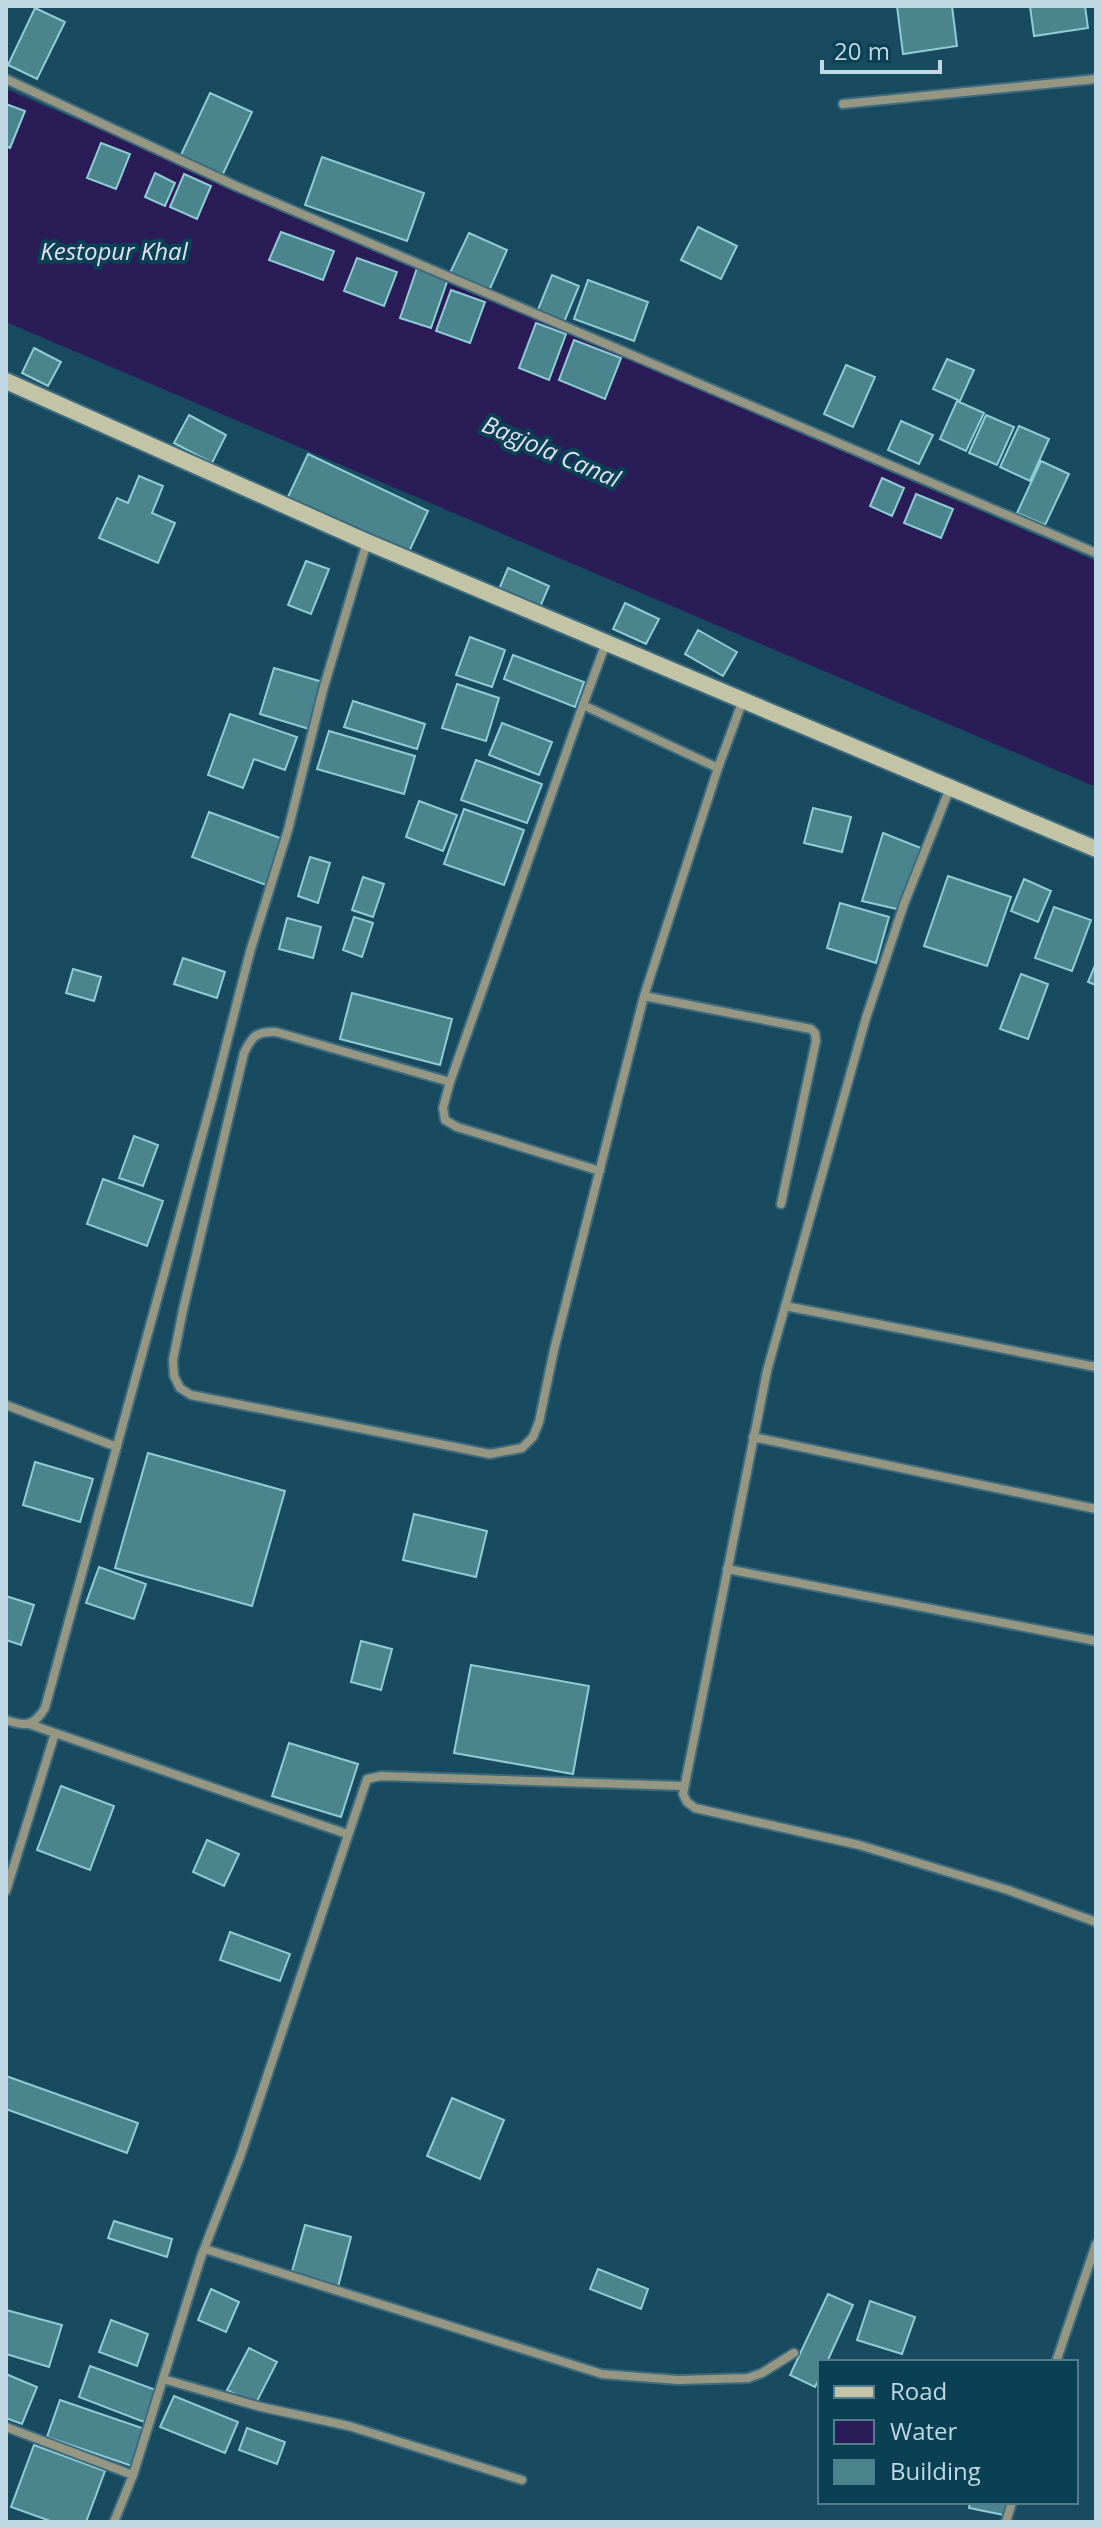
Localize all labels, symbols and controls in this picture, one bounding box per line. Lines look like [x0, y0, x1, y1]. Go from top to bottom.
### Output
scale bar [822, 24, 940, 74]
text: 20 m [834, 34, 890, 67]
water label: Kestopur Khal [40, 234, 189, 267]
water label: Bagjola Canal [477, 407, 627, 495]
legend [818, 2360, 1078, 2504]
text: Road [890, 2374, 947, 2407]
text: Water [890, 2414, 958, 2447]
text: Building [890, 2454, 981, 2487]

